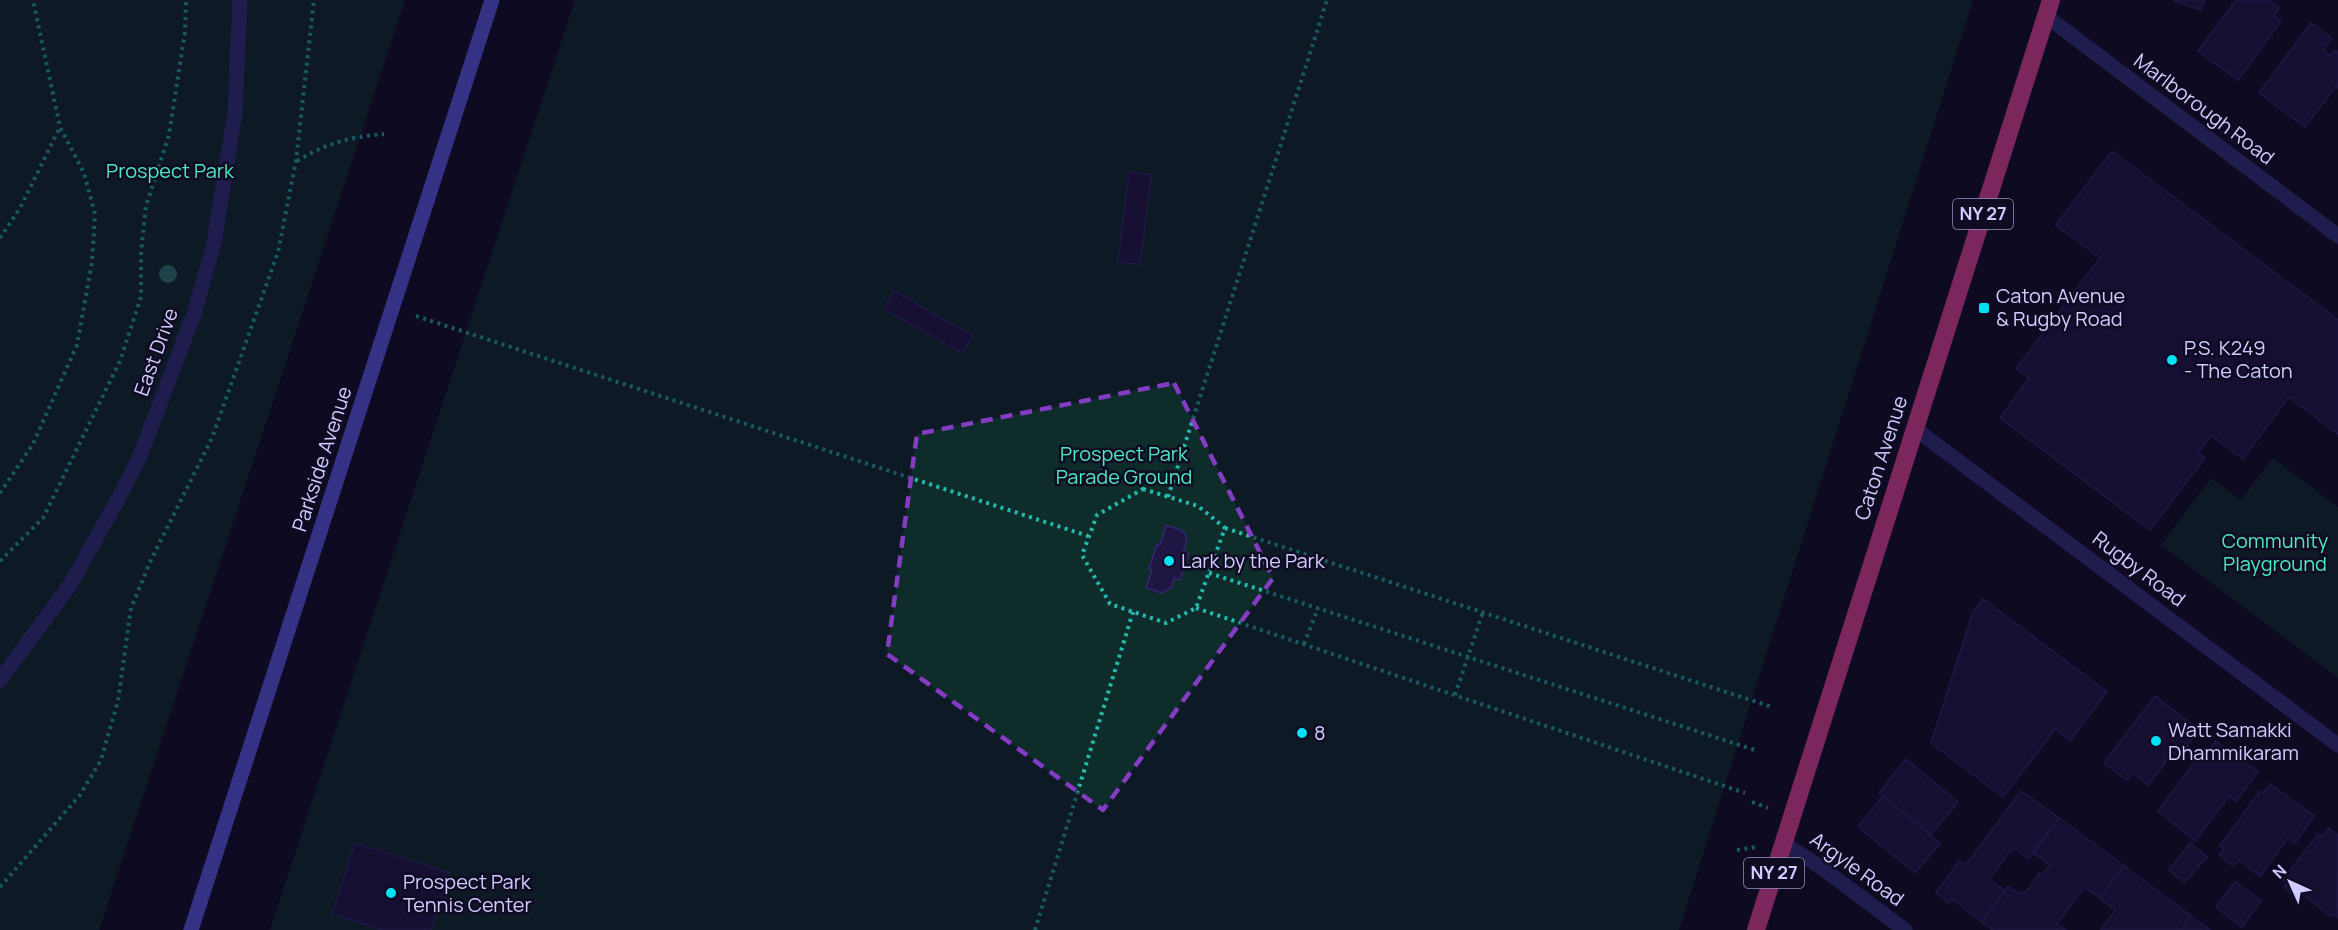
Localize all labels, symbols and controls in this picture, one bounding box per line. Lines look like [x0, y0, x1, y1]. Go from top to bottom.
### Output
street label: Marlborough Road [2129, 47, 2280, 170]
park label: Prospect Park [106, 157, 235, 184]
road number: NY 27 [1953, 199, 2013, 229]
place label: Caton Avenue & Rugby Road [1996, 282, 2125, 332]
marker: Caton Avenue & Rugby Road [1977, 301, 1991, 315]
street label: East Drive [127, 304, 184, 400]
place label: P.S. K249 - The Caton [2184, 334, 2293, 384]
marker: P.S. K249 - The Caton [2165, 353, 2179, 367]
street label: Parkside Avenue [285, 383, 358, 535]
street label: Caton Avenue [1848, 392, 1913, 523]
park label: Prospect Park Parade Ground [1056, 440, 1192, 490]
street label: Rugby Road [2087, 525, 2191, 612]
park label: Community Playground [2222, 527, 2329, 577]
place label: Lark by the Park [1181, 547, 1326, 574]
marker: Lark by the Park [1162, 554, 1176, 568]
place label: Watt Samakki Dhammikaram [2168, 716, 2299, 766]
place label: 8 [1314, 719, 1326, 746]
marker: 8 [1295, 726, 1309, 740]
marker: Watt Samakki Dhammikaram [2149, 734, 2163, 748]
street label: Argyle Road [1805, 825, 1910, 912]
north arrow [2260, 852, 2320, 912]
road number: NY 27 [1744, 858, 1804, 888]
text: N [2268, 860, 2291, 883]
place label: Prospect Park Tennis Center [403, 868, 532, 918]
marker: Prospect Park Tennis Center [384, 886, 398, 900]

